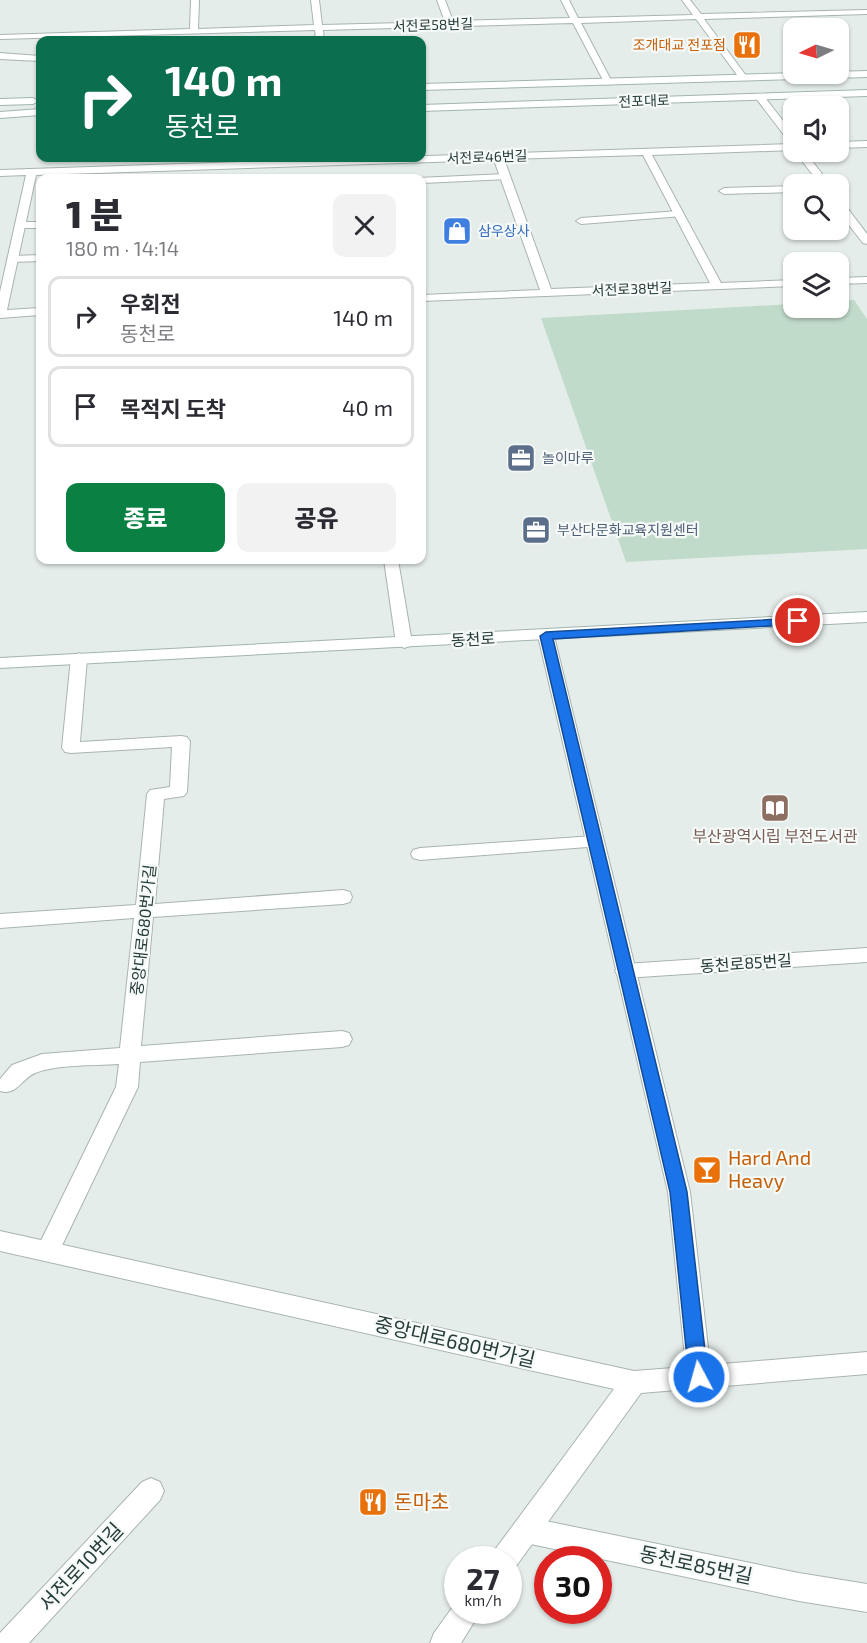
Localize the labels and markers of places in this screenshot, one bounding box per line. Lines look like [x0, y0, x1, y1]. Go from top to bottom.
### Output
restaurant icon: 조개대교 전포점 [731, 29, 763, 61]
place label: 조개대교 전포점 [633, 36, 726, 53]
shop icon: 삼우상사 [441, 215, 473, 247]
place label: 삼우상사 [478, 222, 530, 239]
office icon: 놀이마루 [505, 442, 537, 474]
place label: 놀이마루 [542, 449, 594, 466]
office icon: 부산다문화교육지원센터 [520, 514, 552, 546]
place label: 부산다문화교육지원센터 [557, 521, 699, 538]
pin [772, 595, 823, 646]
library icon: 부산광역시립 부전도서관 [759, 792, 791, 824]
place label: 부산광역시립 부전도서관 [692, 826, 858, 845]
place label: Hard And Heavy [728, 1145, 811, 1192]
bar icon: Hard And Heavy [691, 1154, 723, 1186]
restaurant icon: 돈마초 [357, 1486, 389, 1518]
place label: 돈마초 [394, 1489, 449, 1513]

